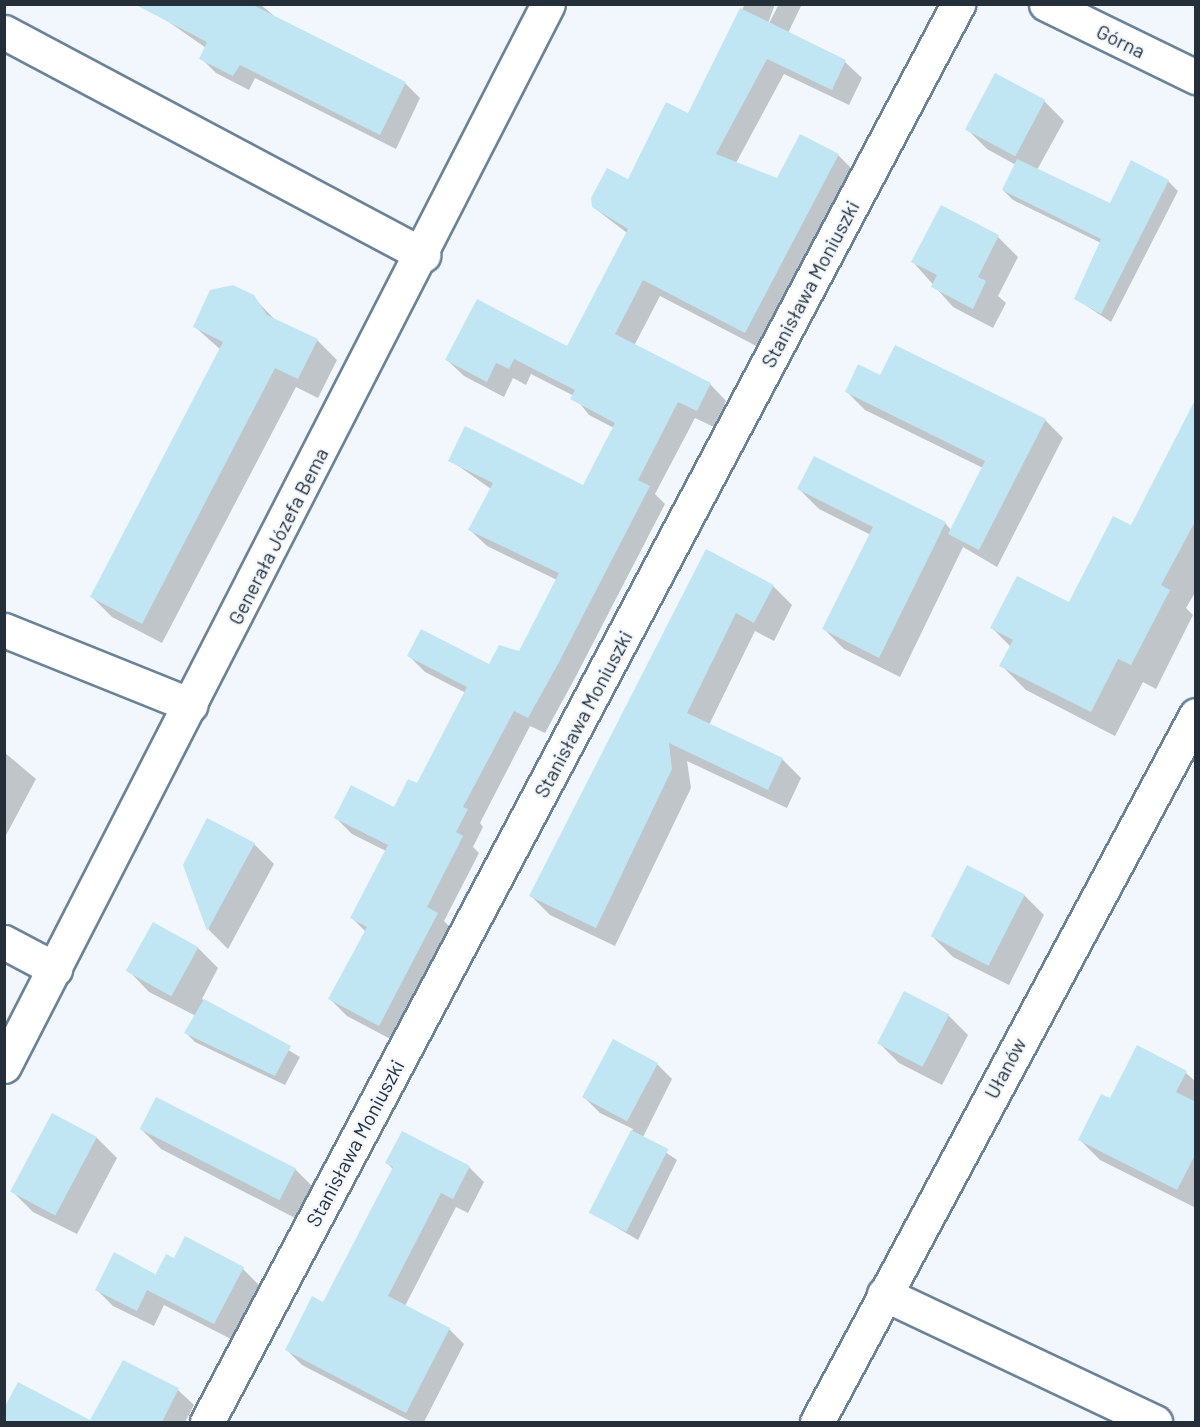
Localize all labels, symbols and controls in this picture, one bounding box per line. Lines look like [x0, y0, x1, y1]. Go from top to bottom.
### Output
street label: Górna [1093, 19, 1149, 63]
street label: Stanisława Moniuszki [756, 196, 864, 372]
street label: Generała Józefa Bema [223, 444, 333, 628]
street label: Stanisława Moniuszki [529, 626, 637, 802]
street label: Ułanów [979, 1033, 1031, 1103]
street label: Stanisława Moniuszki [301, 1055, 409, 1231]

